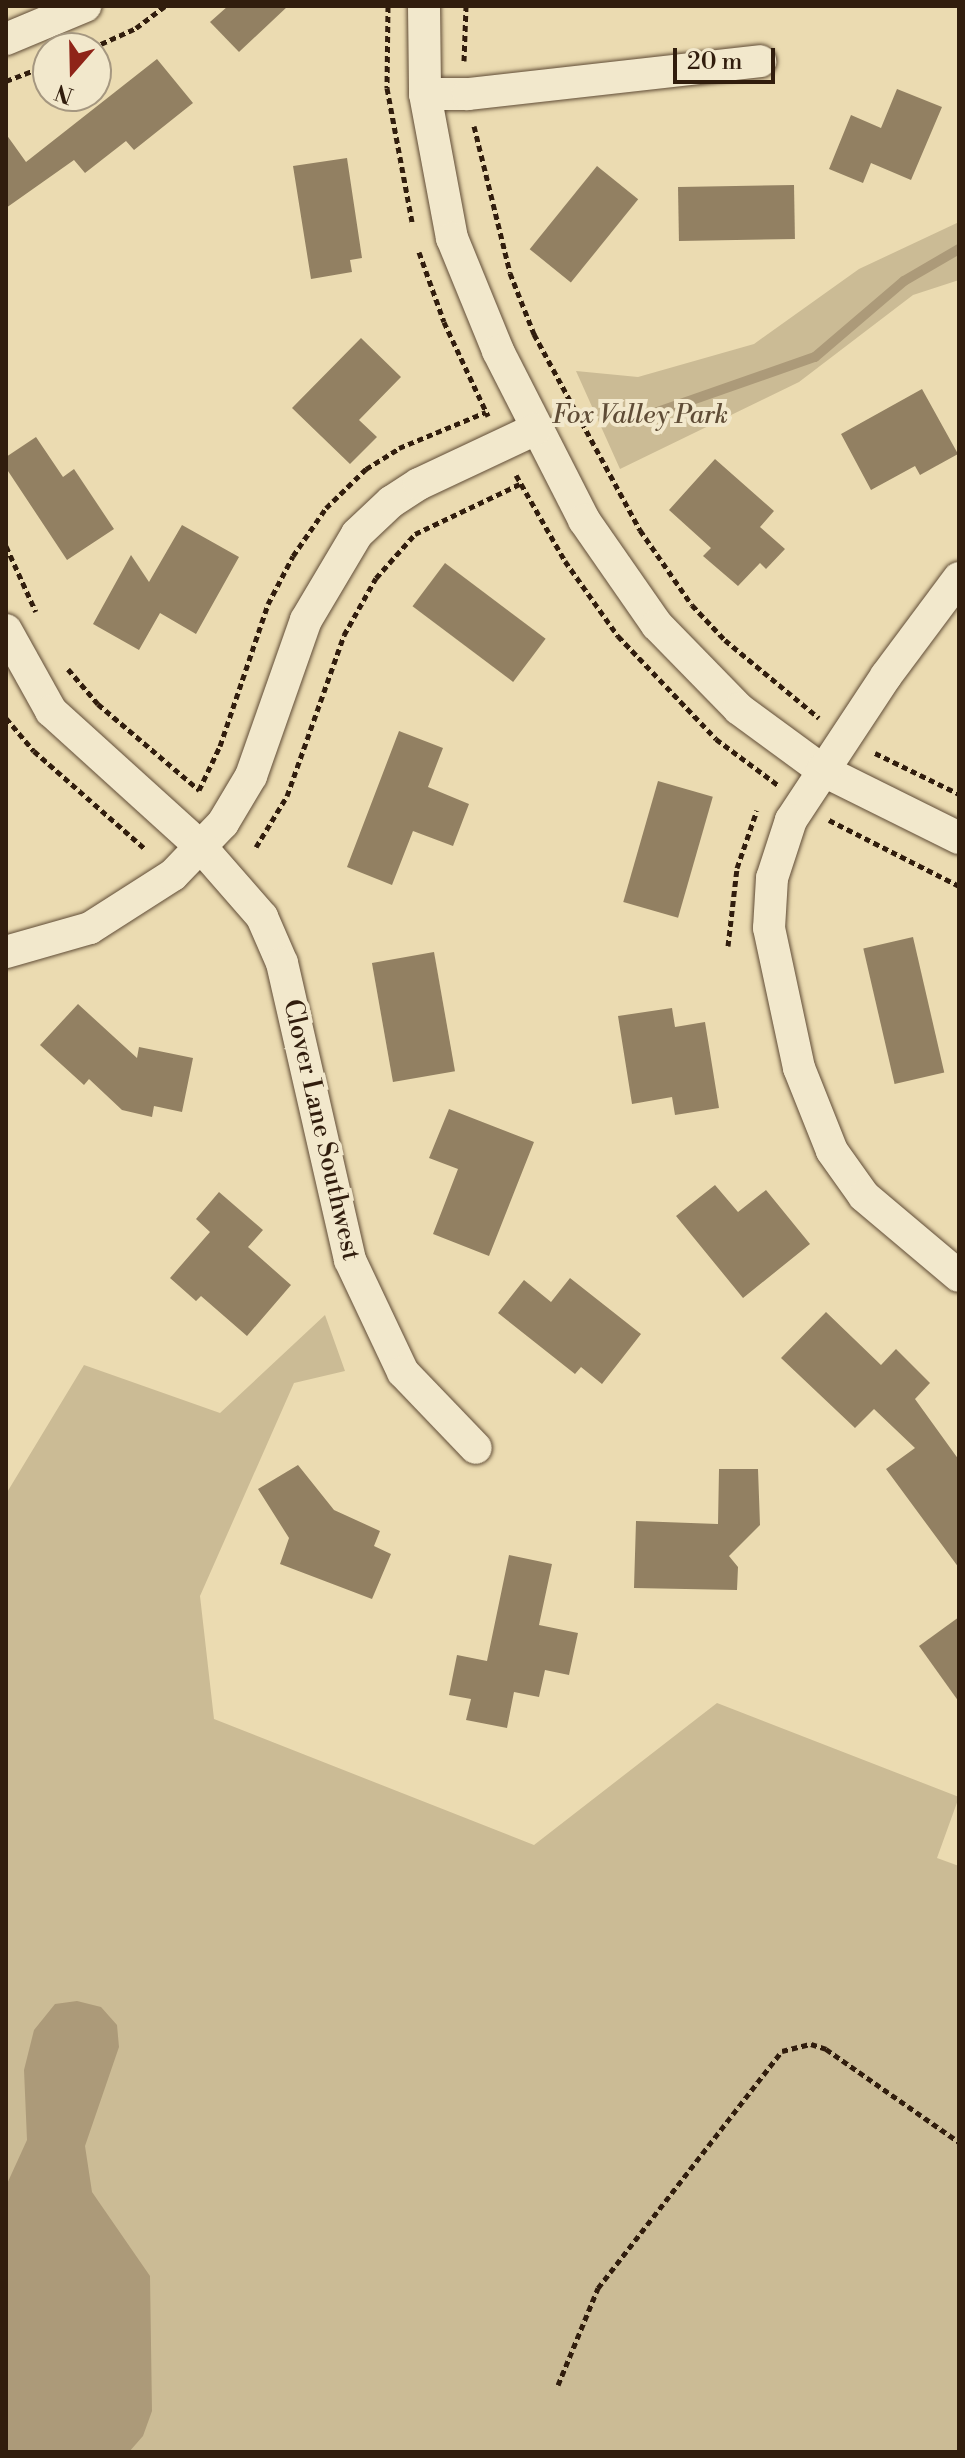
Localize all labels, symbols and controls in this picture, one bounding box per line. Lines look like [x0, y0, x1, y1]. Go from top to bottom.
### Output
north arrow [32, 32, 112, 112]
scale bar [677, 32, 779, 82]
text: 20 m [687, 47, 743, 77]
text: N [52, 77, 77, 109]
park label: Fox Valley Park [552, 400, 728, 432]
street label: Clover Lane Southwest [276, 996, 366, 1264]

